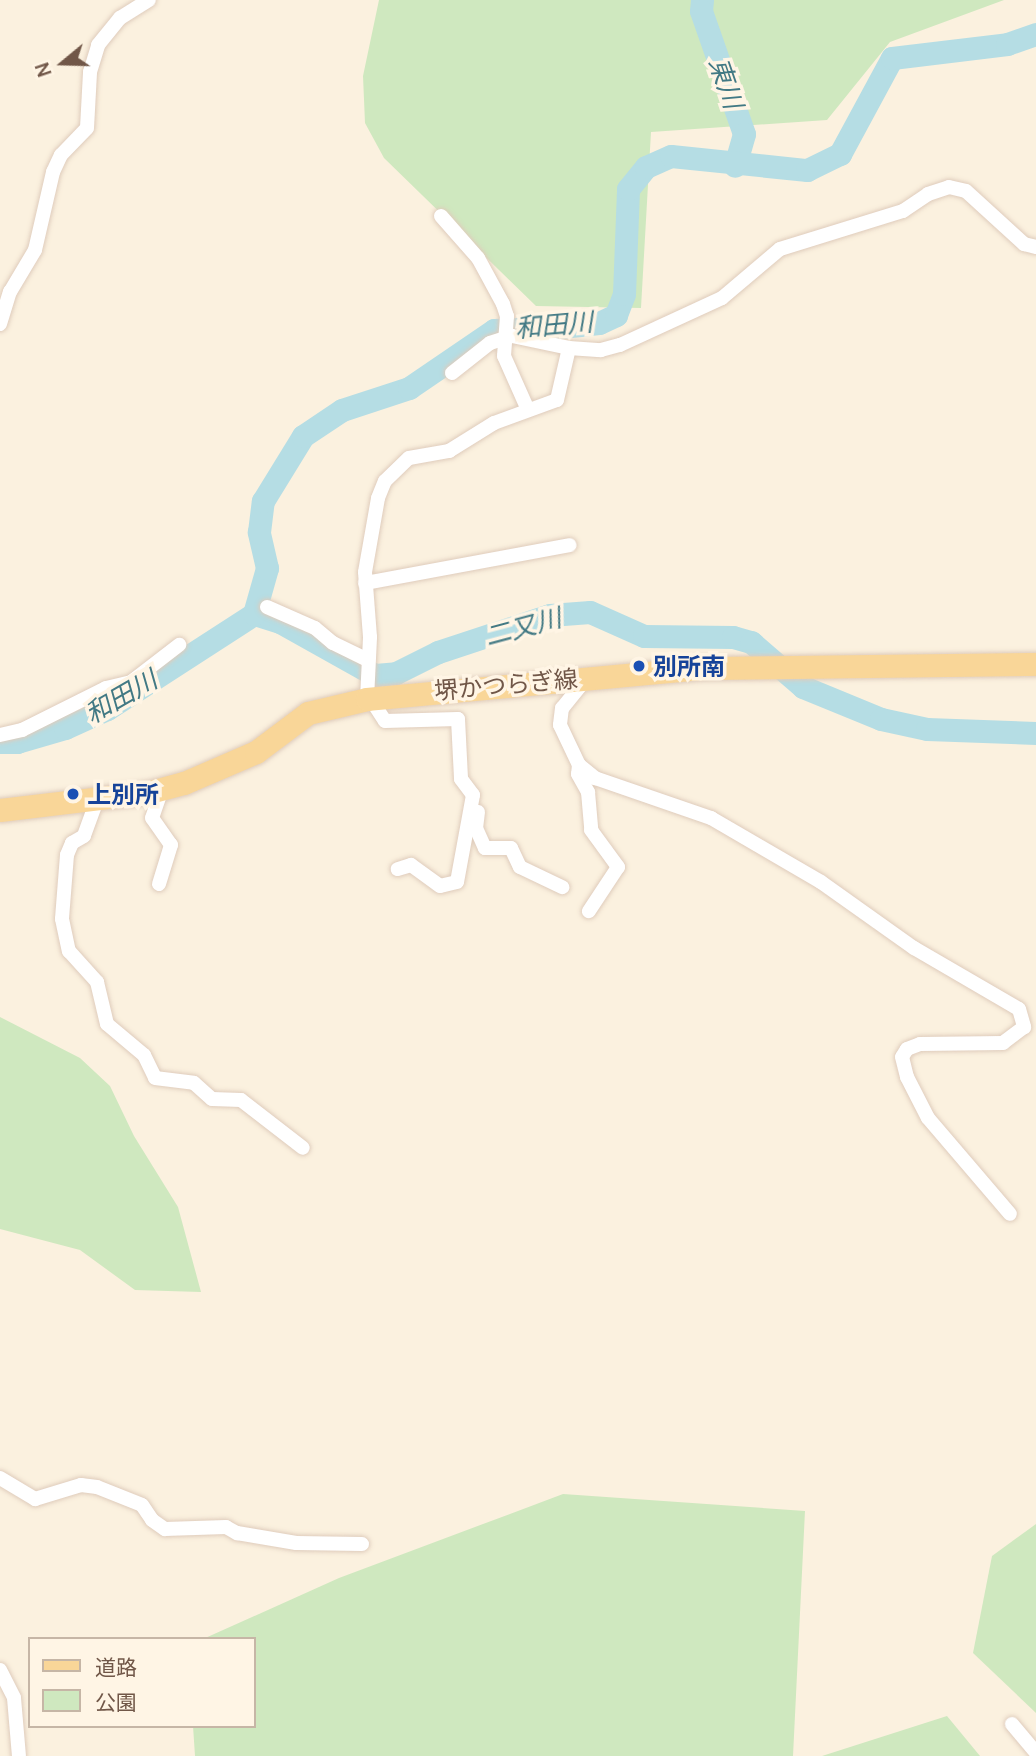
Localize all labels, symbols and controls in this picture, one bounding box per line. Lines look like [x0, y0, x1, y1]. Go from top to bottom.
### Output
north arrow [28, 28, 98, 98]
water label: 東川 [703, 53, 749, 113]
text: N [29, 59, 58, 81]
water label: 和田川 [514, 306, 594, 344]
water label: 二又川 [481, 602, 565, 652]
place label: 別所南 [653, 652, 725, 680]
marker: 別所南 [631, 658, 647, 674]
street label: 堺かつらぎ線 [433, 663, 579, 705]
water label: 和田川 [79, 664, 163, 730]
place label: 上別所 [87, 780, 159, 808]
marker: 上別所 [65, 786, 81, 802]
legend [28, 1637, 256, 1728]
text: 道路 [95, 1653, 137, 1681]
text: 公園 [95, 1688, 137, 1716]

